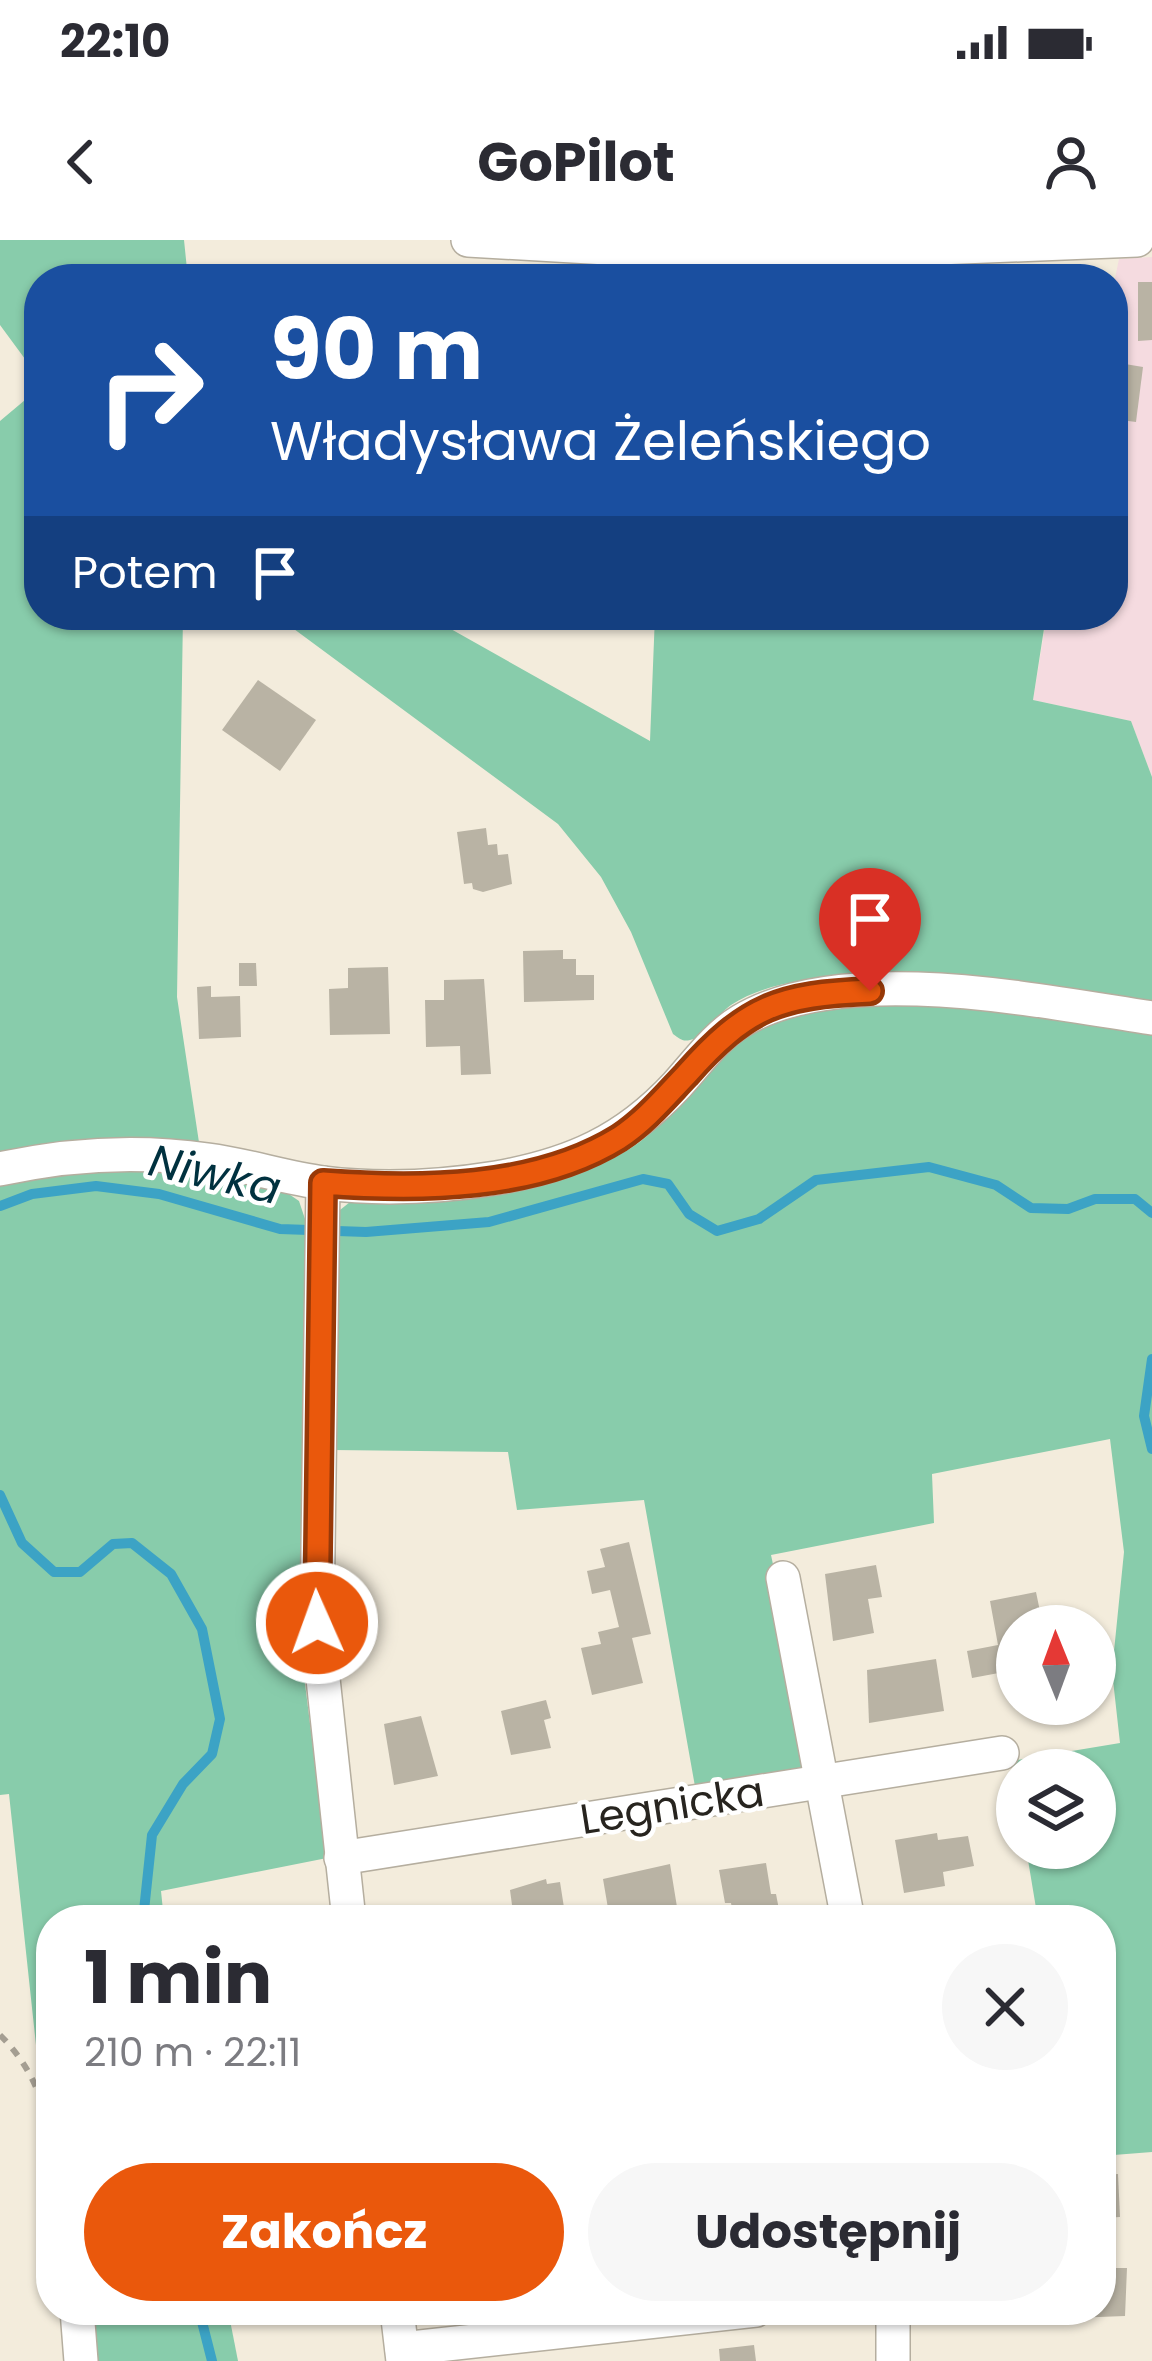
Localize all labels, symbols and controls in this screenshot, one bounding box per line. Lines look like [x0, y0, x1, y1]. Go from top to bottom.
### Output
text: 22:10 [60, 10, 170, 73]
text: GoPilot [477, 124, 675, 200]
icon: back [48, 129, 114, 195]
icon: person [1038, 129, 1104, 195]
text: 90 m [270, 291, 483, 408]
icon: right [72, 312, 228, 468]
text: Władysława Żeleńskiego [270, 403, 931, 479]
icon: arrive [242, 540, 308, 606]
text: Potem [72, 541, 218, 604]
pin [819, 868, 921, 991]
icon: arrive [837, 886, 903, 952]
water label: Niwka [143, 1129, 287, 1220]
position arrow [254, 1560, 380, 1686]
north arrow [996, 1605, 1116, 1725]
map controls [996, 1605, 1116, 1869]
button: layers [996, 1749, 1116, 1869]
street label: Legnicka [576, 1762, 768, 1849]
text: 1 min [84, 1927, 272, 2028]
button: close [942, 1944, 1068, 2070]
text: 210 m · 22:11 [84, 2025, 301, 2080]
button: Zakończ [84, 2163, 564, 2301]
button: Udostępnij [588, 2163, 1068, 2301]

